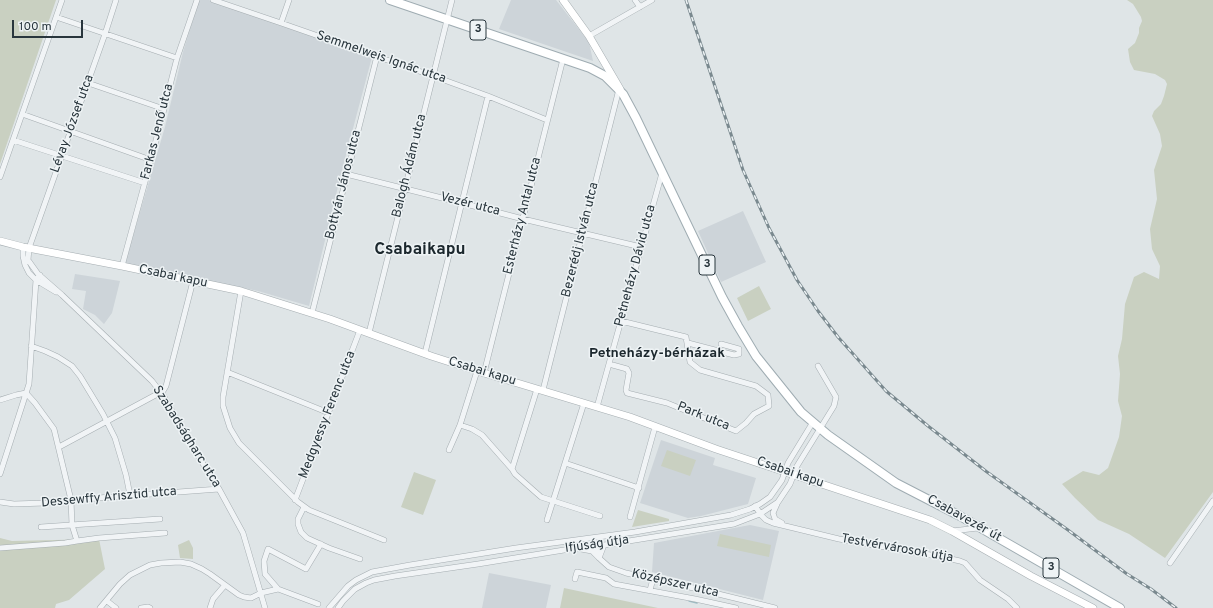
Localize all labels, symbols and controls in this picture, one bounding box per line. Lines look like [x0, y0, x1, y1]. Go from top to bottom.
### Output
scale bar [14, 12, 85, 38]
text: 100 m [19, 19, 52, 35]
road number: 3 [470, 20, 486, 40]
street label: Semmelweis Ignác utca [314, 28, 448, 88]
street label: Lévay József utca [48, 73, 98, 175]
street label: Farkas Jenő utca [139, 82, 177, 182]
street label: Balogh Ádám utca [390, 113, 430, 219]
street label: Bottyán János utca [323, 129, 365, 241]
street label: Esterházy Antal utca [501, 156, 545, 276]
street label: Bezerédj István utca [559, 181, 603, 299]
street label: Vezér utca [439, 190, 501, 220]
street label: Petneházy Dávid utca [612, 203, 660, 329]
district label: Csabaikapu [374, 241, 466, 261]
road number: 3 [699, 255, 715, 275]
street label: Csabai kapu [137, 262, 209, 292]
district label: Petneházy-bérházak [589, 346, 725, 362]
street label: Medgyessy Ferenc utca [296, 349, 360, 481]
street label: Csabai kapu [446, 354, 518, 390]
street label: Szabadságharc utca [148, 383, 224, 491]
street label: Park utca [674, 399, 732, 435]
street label: Csabai kapu [754, 454, 826, 492]
street label: Dessewffy Arisztid utca [41, 484, 177, 512]
street label: Csabavezér út [924, 492, 1004, 546]
street label: Testvérvárosok útja [840, 531, 954, 567]
street label: Ifjúság útja [564, 533, 630, 557]
road number: 3 [1043, 558, 1059, 578]
street label: Középszer utca [630, 566, 720, 602]

